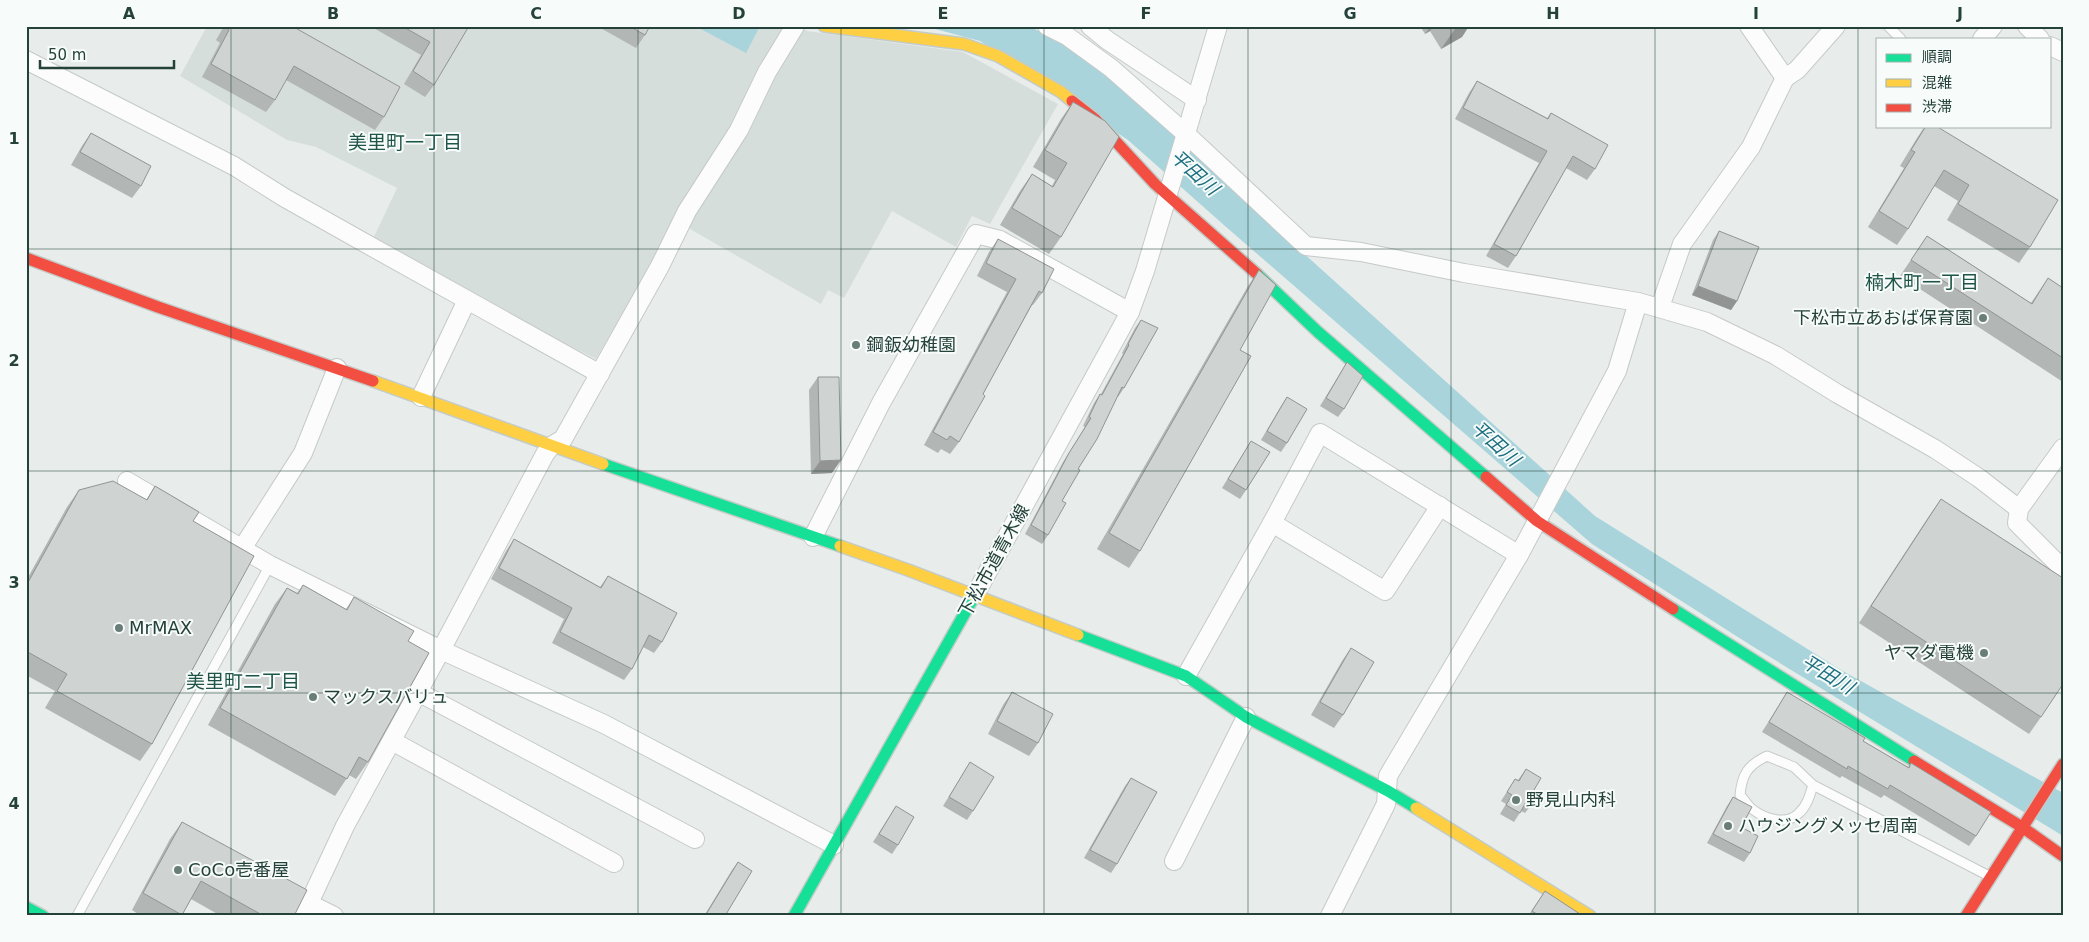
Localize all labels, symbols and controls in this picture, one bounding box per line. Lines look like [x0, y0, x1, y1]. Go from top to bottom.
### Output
text: A [123, 4, 136, 23]
text: B [327, 4, 339, 23]
text: C [530, 4, 542, 23]
text: D [732, 4, 746, 23]
text: E [938, 4, 948, 23]
text: F [1141, 4, 1151, 23]
text: G [1343, 4, 1357, 23]
text: H [1546, 4, 1560, 23]
text: I [1753, 4, 1759, 23]
text: J [1956, 4, 1963, 23]
scale bar [40, 38, 174, 70]
legend [1876, 38, 2052, 128]
text: 50 m [48, 46, 86, 64]
text: 順調 [1922, 48, 1952, 66]
text: 混雑 [1922, 74, 1952, 92]
text: 渋滞 [1922, 98, 1952, 116]
text: 1 [8, 129, 20, 148]
district label: 美里町一丁目 [348, 131, 462, 153]
water label: 平田川 [1166, 145, 1225, 201]
district label: 楠木町一丁目 [1865, 271, 1979, 293]
place label: 下松市立あおば保育園 [1793, 307, 1973, 328]
marker: 下松市立あおば保育園 [1977, 312, 1989, 324]
place label: 鋼鈑幼稚園 [866, 334, 956, 355]
marker: 鋼鈑幼稚園 [850, 339, 862, 351]
text: 2 [8, 351, 20, 370]
water label: 平田川 [1467, 416, 1526, 472]
street label: 下松市道青木線 [954, 501, 1033, 621]
text: 3 [8, 573, 20, 592]
place label: MrMAX [129, 617, 192, 638]
marker: MrMAX [113, 622, 125, 634]
place label: ヤマダ電機 [1884, 642, 1974, 663]
marker: ヤマダ電機 [1978, 647, 1990, 659]
water label: 平田川 [1798, 650, 1860, 699]
district label: 美里町二丁目 [186, 670, 300, 692]
place label: マックスバリュ [323, 686, 448, 707]
marker: マックスバリュ [307, 691, 319, 703]
place label: 野見山内科 [1526, 789, 1616, 810]
text: 4 [8, 794, 20, 813]
marker: 野見山内科 [1510, 794, 1522, 806]
place label: ハウジングメッセ周南 [1738, 815, 1918, 836]
marker: ハウジングメッセ周南 [1722, 820, 1734, 832]
place label: CoCo壱番屋 [188, 859, 289, 880]
marker: CoCo壱番屋 [172, 864, 184, 876]

